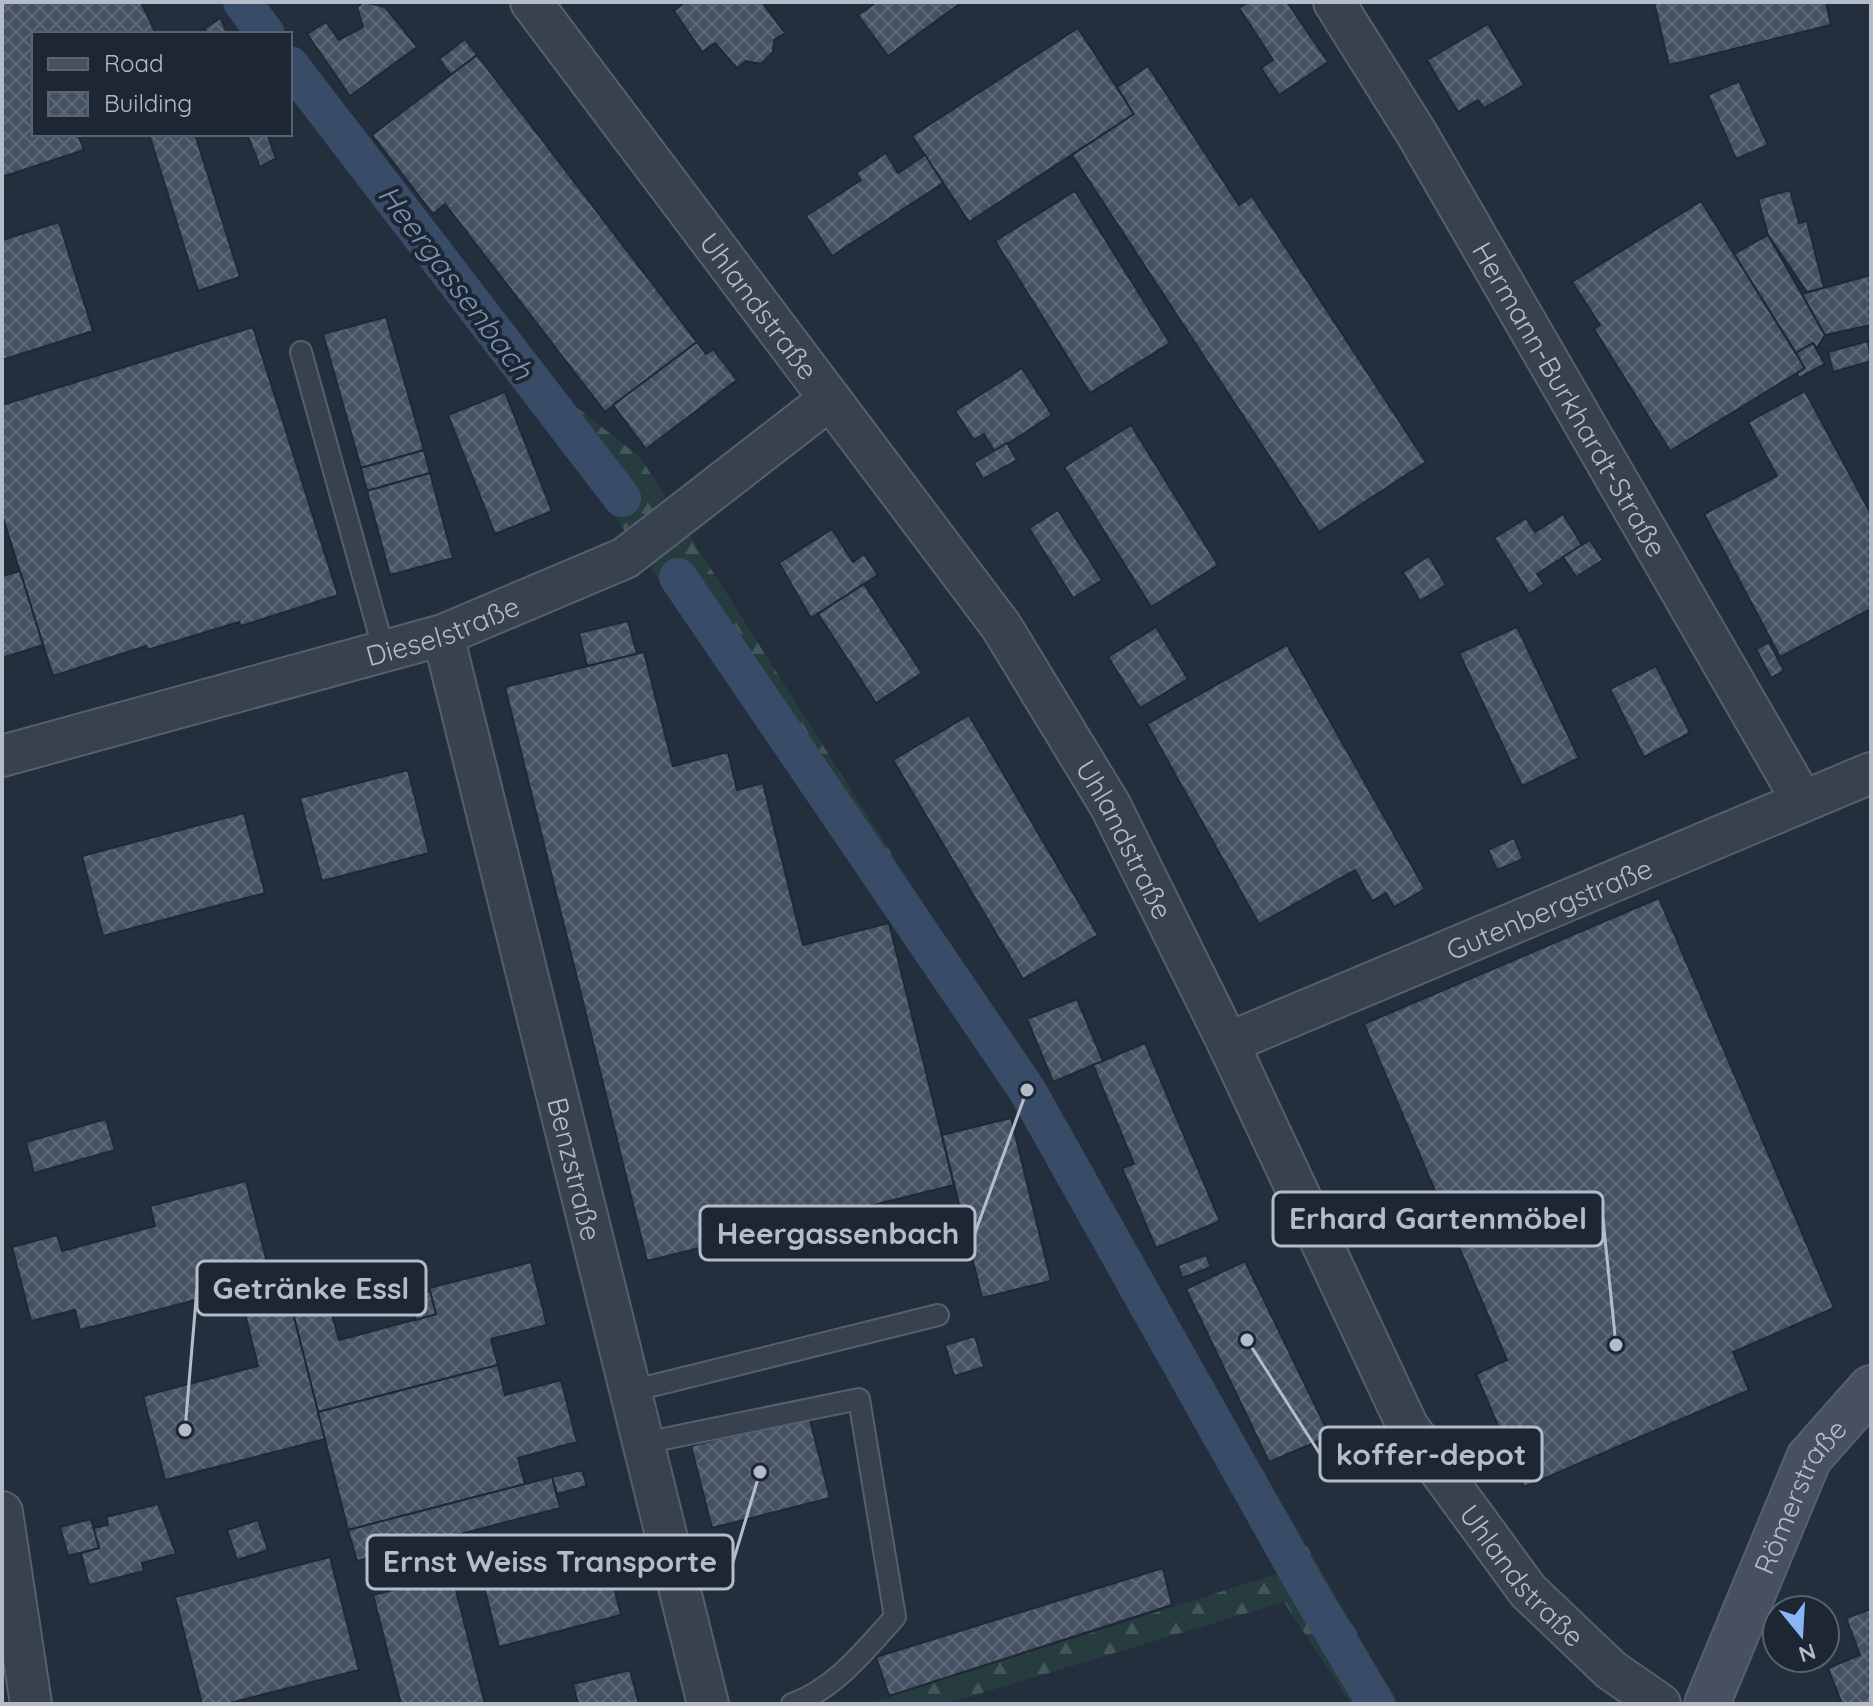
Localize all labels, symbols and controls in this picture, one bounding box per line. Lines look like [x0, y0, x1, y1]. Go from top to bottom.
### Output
legend [32, 32, 292, 136]
text: Road [104, 48, 164, 78]
text: Building [104, 88, 192, 118]
water label: Heergassenbach [370, 177, 542, 388]
street label: Uhlandstraße [693, 225, 826, 386]
street label: Hermann-Burkhardt-Straße [1465, 235, 1675, 563]
street label: Dieselstraße [362, 587, 524, 673]
street label: Uhlandstraße [1069, 753, 1181, 925]
street label: Gutenbergstraße [1441, 850, 1657, 967]
street label: Benzstraße [541, 1094, 610, 1244]
callout: Erhard Gartenmöbel [1273, 1192, 1603, 1246]
text: Erhard Gartenmöbel [1289, 1199, 1587, 1237]
callout: Heergassenbach [700, 1206, 975, 1260]
text: Heergassenbach [717, 1214, 959, 1252]
callout: Getränke Essl [197, 1261, 426, 1315]
text: Getränke Essl [213, 1269, 409, 1307]
street label: Römerstraße [1745, 1411, 1853, 1579]
callout: koffer-depot [1320, 1427, 1542, 1481]
text: koffer-depot [1336, 1435, 1526, 1473]
street label: Uhlandstraße [1453, 1497, 1592, 1653]
callout: Ernst Weiss Transporte [367, 1535, 733, 1589]
text: Ernst Weiss Transporte [383, 1542, 717, 1580]
north arrow [1761, 1594, 1841, 1674]
text: N [1795, 1637, 1819, 1669]

